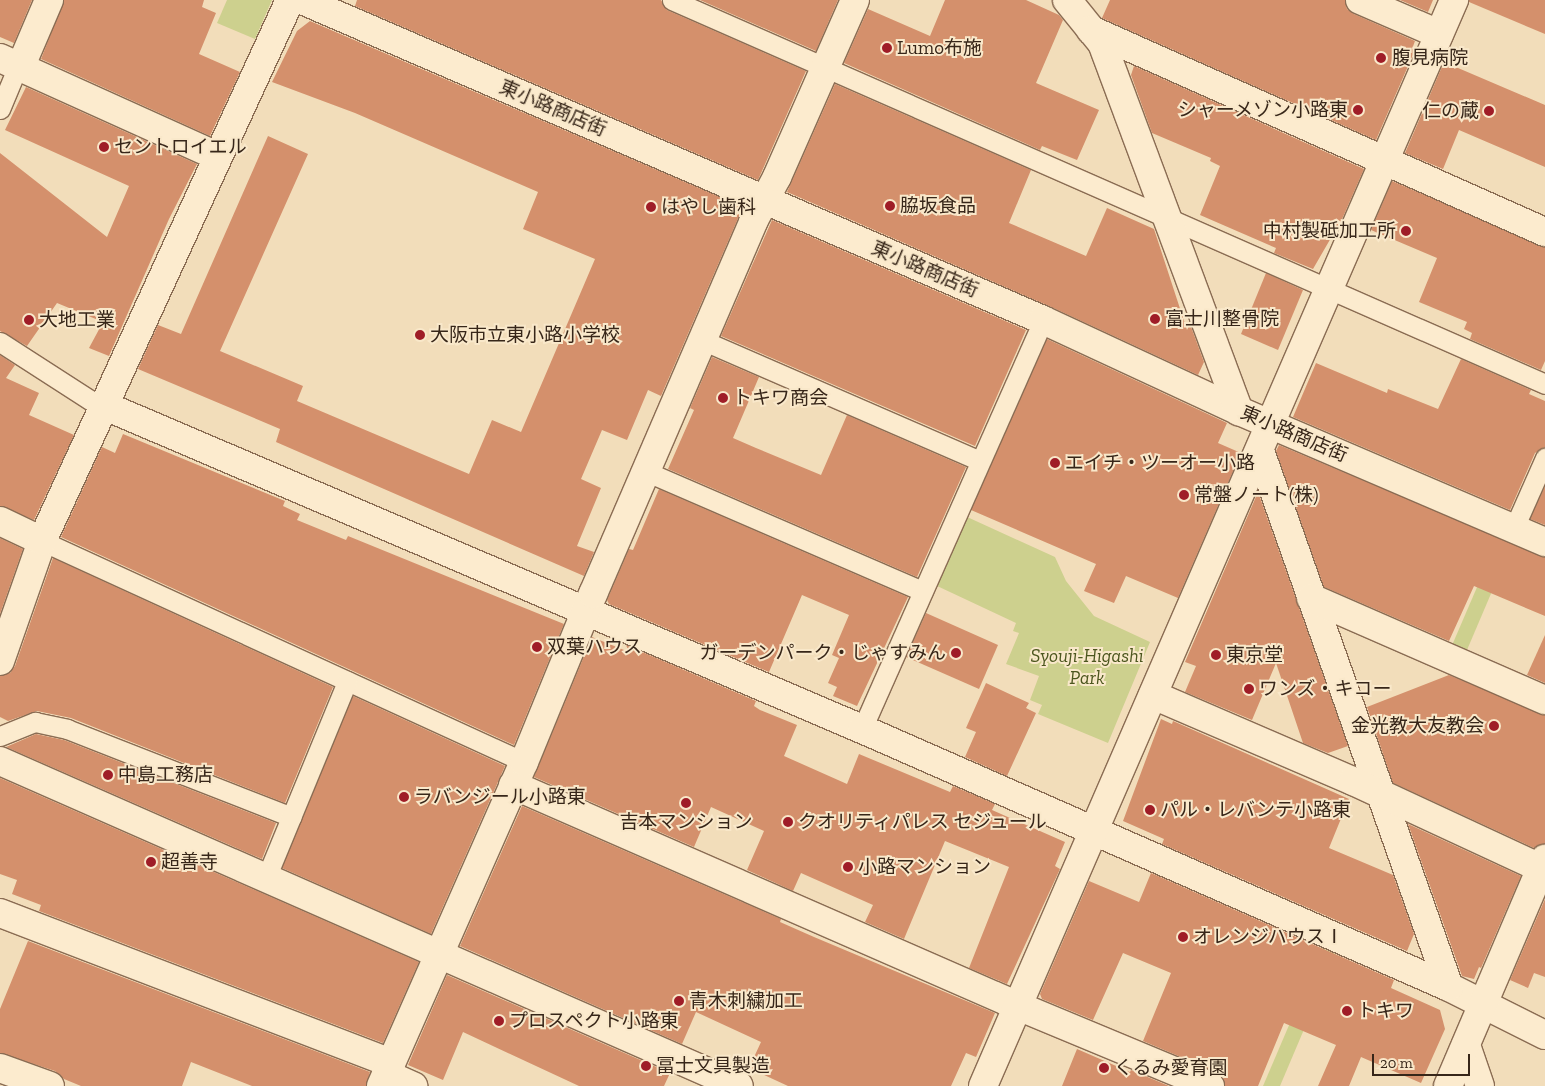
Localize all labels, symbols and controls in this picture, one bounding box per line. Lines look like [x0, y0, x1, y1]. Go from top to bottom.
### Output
place label: Lumo布施 [897, 37, 982, 59]
marker: Lumo布施 [881, 42, 893, 54]
place label: 腹見病院 [1392, 47, 1468, 69]
marker: 腹見病院 [1374, 51, 1388, 65]
street label: 東小路商店街 [496, 75, 610, 141]
place label: シャーメゾン小路東 [1177, 99, 1348, 121]
place label: 仁の蔵 [1422, 100, 1479, 122]
marker: シャーメゾン小路東 [1352, 104, 1364, 116]
marker: 仁の蔵 [1483, 105, 1495, 117]
place label: セントロイエル [114, 136, 247, 158]
marker: セントロイエル [98, 141, 110, 153]
place label: 脇坂食品 [900, 195, 976, 217]
place label: はやし歯科 [661, 196, 756, 218]
marker: 脇坂食品 [884, 200, 896, 212]
marker: はやし歯科 [645, 201, 657, 213]
place label: 中村製砥加工所 [1263, 220, 1396, 242]
marker: 中村製砥加工所 [1400, 225, 1412, 237]
street label: 東小路商店街 [868, 236, 982, 302]
place label: 富士川整骨院 [1165, 308, 1279, 330]
place label: 大地工業 [39, 309, 115, 331]
marker: 富士川整骨院 [1149, 313, 1161, 325]
marker: 大地工業 [23, 314, 35, 326]
place label: 大阪市立東小路小学校 [430, 324, 620, 346]
marker: 大阪市立東小路小学校 [414, 329, 426, 341]
place label: トキワ商会 [733, 387, 828, 409]
marker: トキワ商会 [717, 392, 729, 404]
street label: 東小路商店街 [1237, 401, 1351, 467]
place label: エイチ・ツーオー小路 [1065, 452, 1255, 474]
marker: エイチ・ツーオー小路 [1049, 457, 1061, 469]
place label: 常盤ノート(株) [1194, 484, 1318, 506]
marker: 常盤ノート(株) [1178, 489, 1190, 501]
place label: 双葉ハウス [547, 636, 642, 658]
marker: 双葉ハウス [531, 641, 543, 653]
place label: ガーデンパーク・じゃすみん [699, 642, 946, 664]
place label: 東京堂 [1226, 644, 1283, 666]
park label: Syouji-Higashi Park [1030, 645, 1144, 689]
marker: ガーデンパーク・じゃすみん [950, 647, 962, 659]
marker: 東京堂 [1210, 649, 1222, 661]
place label: ワンズ・キコー [1259, 678, 1392, 700]
marker: ワンズ・キコー [1243, 683, 1255, 695]
place label: 金光教大友教会 [1351, 715, 1484, 737]
marker: 金光教大友教会 [1488, 720, 1500, 732]
place label: 中島工務店 [118, 764, 213, 786]
marker: 中島工務店 [102, 769, 114, 781]
place label: ラバンジール小路東 [414, 786, 585, 808]
marker: ラバンジール小路東 [398, 791, 410, 803]
marker: 吉本マンション [680, 797, 692, 809]
place label: パル・レバンテ小路東 [1160, 799, 1350, 821]
marker: パル・レバンテ小路東 [1144, 804, 1156, 816]
place label: 吉本マンション [620, 811, 752, 833]
place label: クオリティパレス セジュール [798, 811, 1049, 833]
marker: クオリティパレス セジュール [782, 816, 794, 828]
place label: 超善寺 [161, 851, 218, 873]
marker: 超善寺 [145, 856, 157, 868]
place label: 小路マンション [858, 856, 991, 878]
marker: 小路マンション [842, 861, 854, 873]
place label: オレンジハウスⅠ [1193, 926, 1345, 948]
marker: オレンジハウスⅠ [1177, 931, 1189, 943]
place label: 青木刺繍加工 [689, 990, 803, 1012]
marker: 青木刺繍加工 [673, 995, 685, 1007]
place label: トキワ [1357, 1000, 1414, 1022]
marker: トキワ [1341, 1005, 1353, 1017]
place label: プロスペクト小路東 [509, 1010, 680, 1032]
marker: プロスペクト小路東 [493, 1015, 505, 1027]
scale bar [1375, 1044, 1472, 1076]
text: 20 m [1380, 1054, 1413, 1072]
place label: 冨士文具製造 [656, 1055, 770, 1077]
place label: くるみ愛育園 [1114, 1057, 1228, 1079]
marker: 冨士文具製造 [640, 1060, 652, 1072]
marker: くるみ愛育園 [1098, 1062, 1110, 1074]

